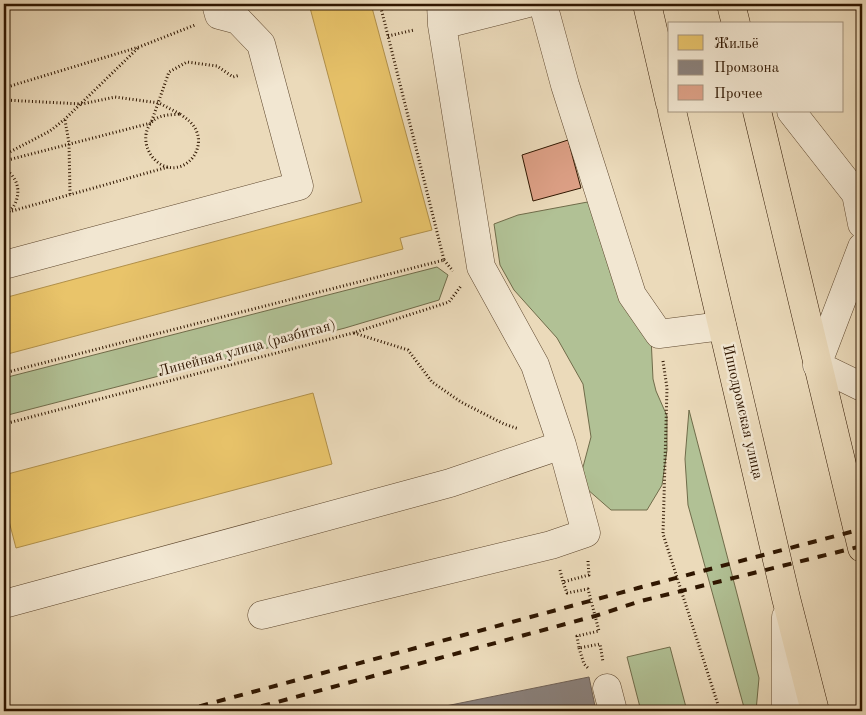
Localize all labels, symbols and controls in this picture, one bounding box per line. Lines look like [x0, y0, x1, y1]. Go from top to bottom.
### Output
legend [668, 22, 844, 112]
text: Жильё [714, 37, 759, 52]
text: Промзона [714, 61, 780, 76]
text: Прочее [714, 87, 762, 102]
street label: Линейная улица (разбитая) [156, 318, 338, 380]
street label: Ипподромская улица [719, 343, 765, 482]

